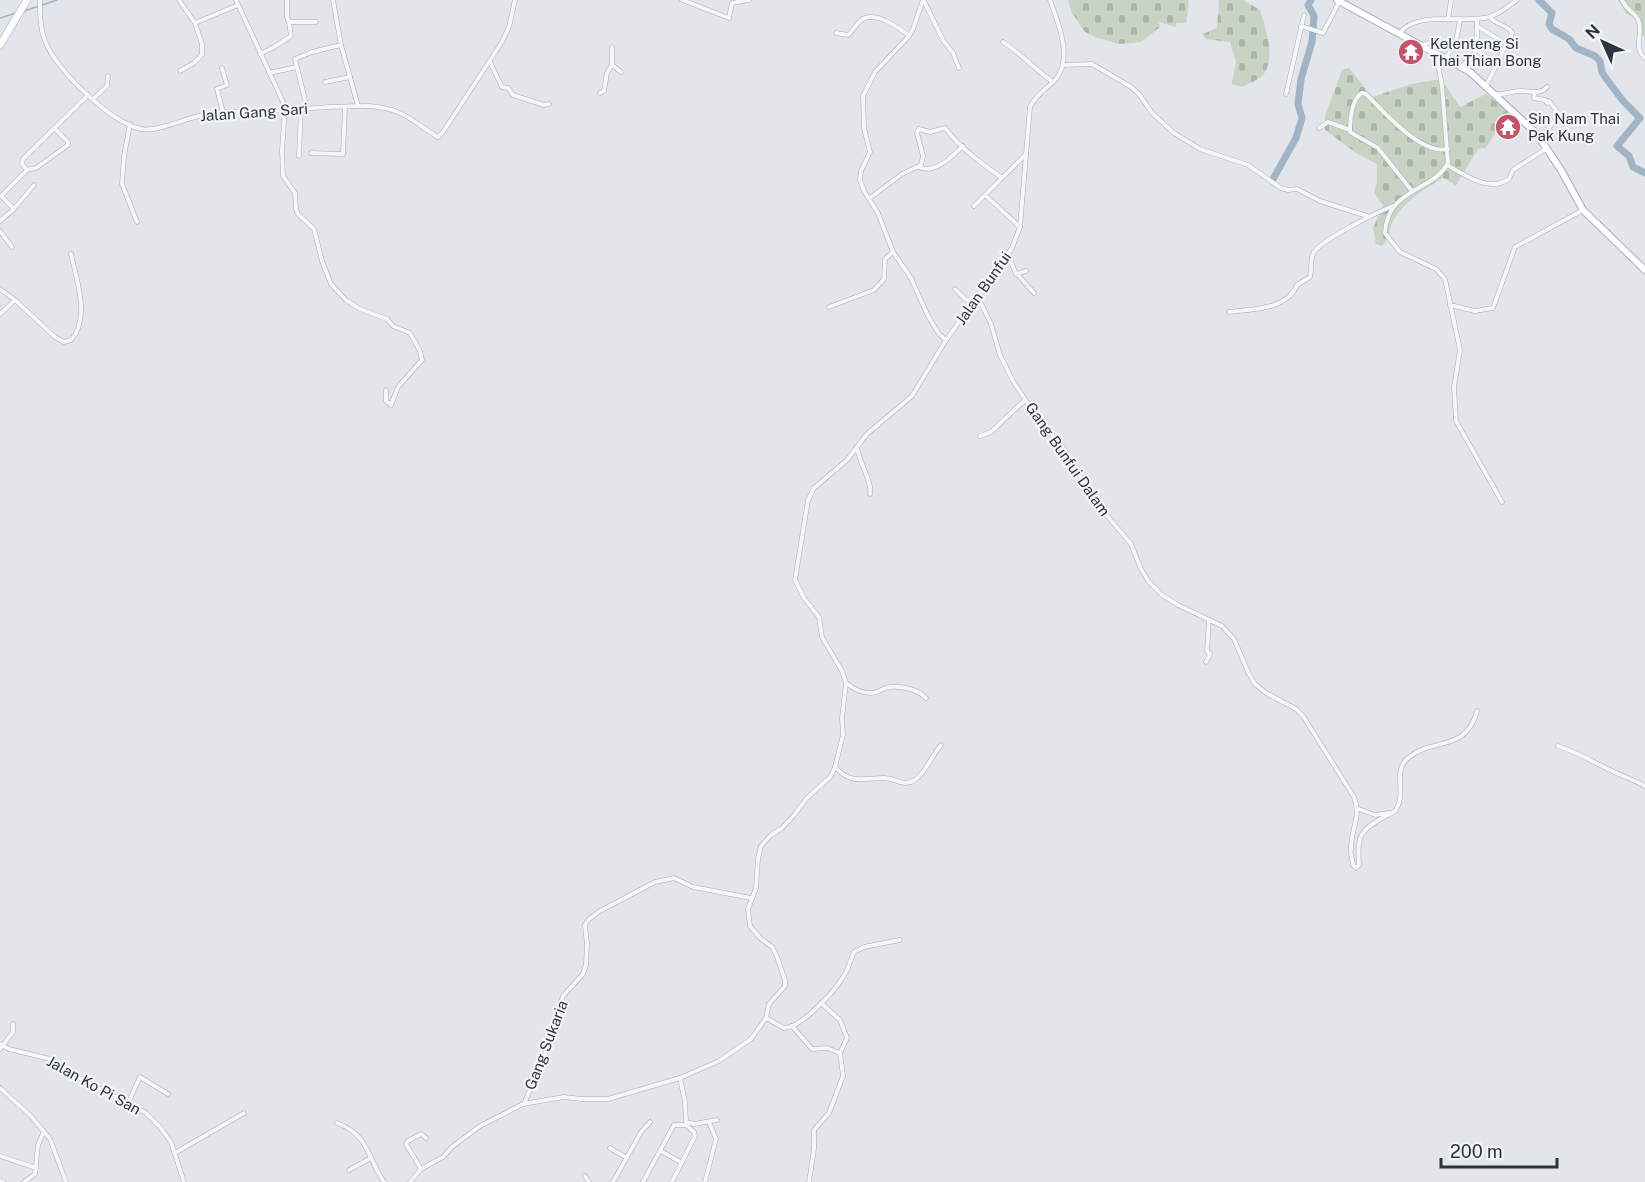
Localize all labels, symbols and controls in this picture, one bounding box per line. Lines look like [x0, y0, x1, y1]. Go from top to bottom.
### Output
north arrow [1573, 12, 1633, 72]
text: N [1582, 21, 1604, 43]
place label: Kelenteng Si Thai Thian Bong [1430, 35, 1542, 69]
temple icon: Kelenteng Si Thai Thian Bong [1396, 37, 1426, 67]
street label: Jalan Gang Sari [200, 100, 308, 124]
place label: Sin Nam Thai Pak Kung [1528, 110, 1620, 144]
temple icon: Sin Nam Thai Pak Kung [1493, 112, 1523, 142]
street label: Jalan Bunfui [952, 248, 1014, 328]
street label: Gang Bunfui Dalam [1022, 399, 1114, 519]
street label: Gang Sukaria [521, 998, 571, 1092]
street label: Jalan Ko Pi San [44, 1052, 144, 1118]
scale bar [1441, 1131, 1556, 1169]
text: 200 m [1450, 1141, 1503, 1162]

